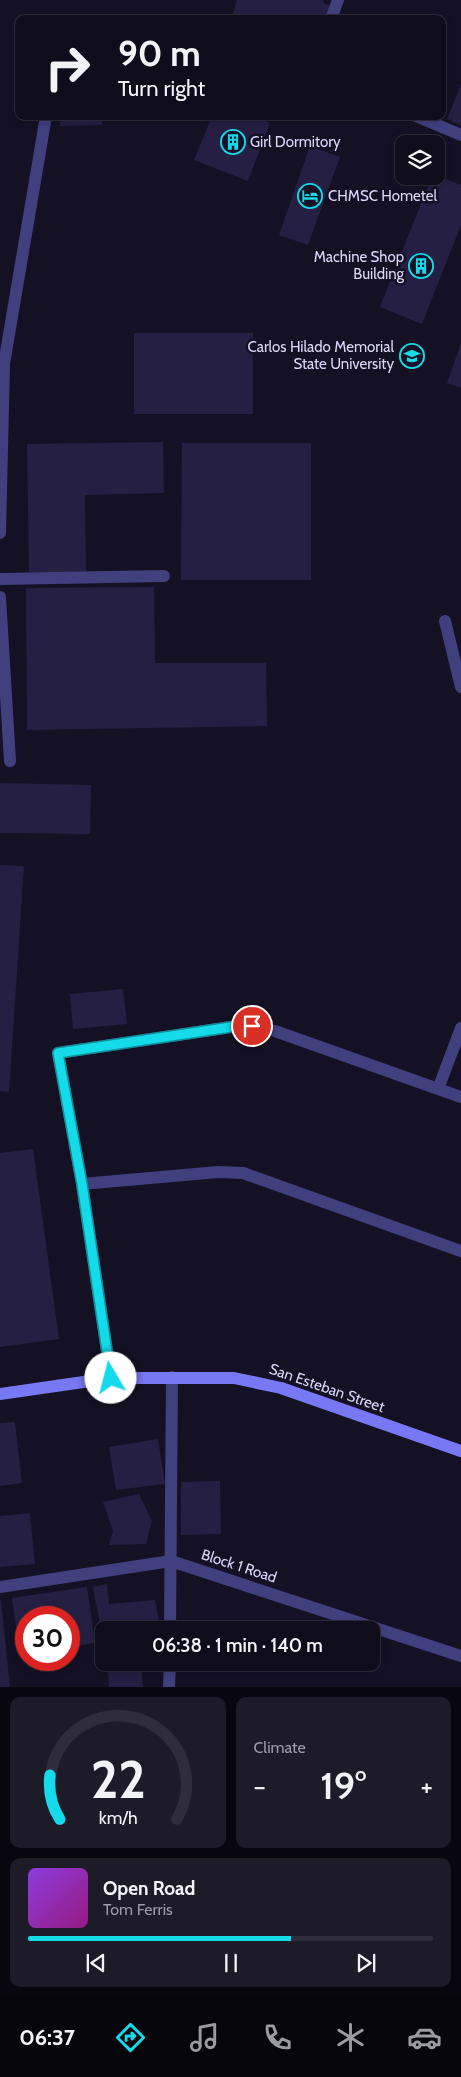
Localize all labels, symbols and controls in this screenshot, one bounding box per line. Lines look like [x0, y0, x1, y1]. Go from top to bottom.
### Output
text: 90 m [118, 32, 201, 75]
icon: right [35, 35, 100, 100]
text: Turn right [118, 75, 205, 102]
building icon: Girl Dormitory [220, 129, 246, 155]
place label: Girl Dormitory [250, 133, 341, 151]
map controls [395, 135, 445, 185]
button: layers [395, 135, 445, 185]
hotel icon: CHMSC Hometel [297, 183, 323, 209]
place label: CHMSC Hometel [328, 187, 437, 205]
place label: Machine Shop Building [314, 248, 405, 283]
building icon: Machine Shop Building [408, 253, 434, 279]
place label: Carlos Hilado Memorial State University [247, 338, 394, 373]
school or university icon: Carlos Hilado Memorial State University [399, 343, 425, 369]
pin [231, 1005, 273, 1047]
icon: arrive [238, 1012, 266, 1040]
position arrow [84, 1351, 136, 1403]
street label: San Esteban Street [267, 1360, 387, 1416]
street label: Block 1 Road [199, 1545, 279, 1587]
speed limit sign: 30 [15, 1606, 80, 1671]
text: 06:38 · 1 min · 140 m [152, 1634, 323, 1657]
text: Climate [254, 1738, 306, 1757]
text: 22 [90, 1748, 145, 1811]
text: 19° [320, 1762, 366, 1809]
text: − [254, 1769, 266, 1803]
text: + [421, 1769, 433, 1803]
text: km/h [98, 1807, 137, 1828]
text: Open Road [103, 1877, 195, 1900]
text: Tom Ferris [103, 1900, 173, 1919]
icon: previous [82, 1949, 110, 1977]
icon: pause [217, 1949, 245, 1977]
icon: next [352, 1949, 380, 1977]
icon: directions [113, 2020, 148, 2055]
icon: music [187, 2020, 222, 2055]
icon: phone [260, 2020, 295, 2055]
icon: climate [333, 2020, 368, 2055]
icon: car [407, 2020, 442, 2055]
text: 06:37 [19, 2024, 75, 2051]

